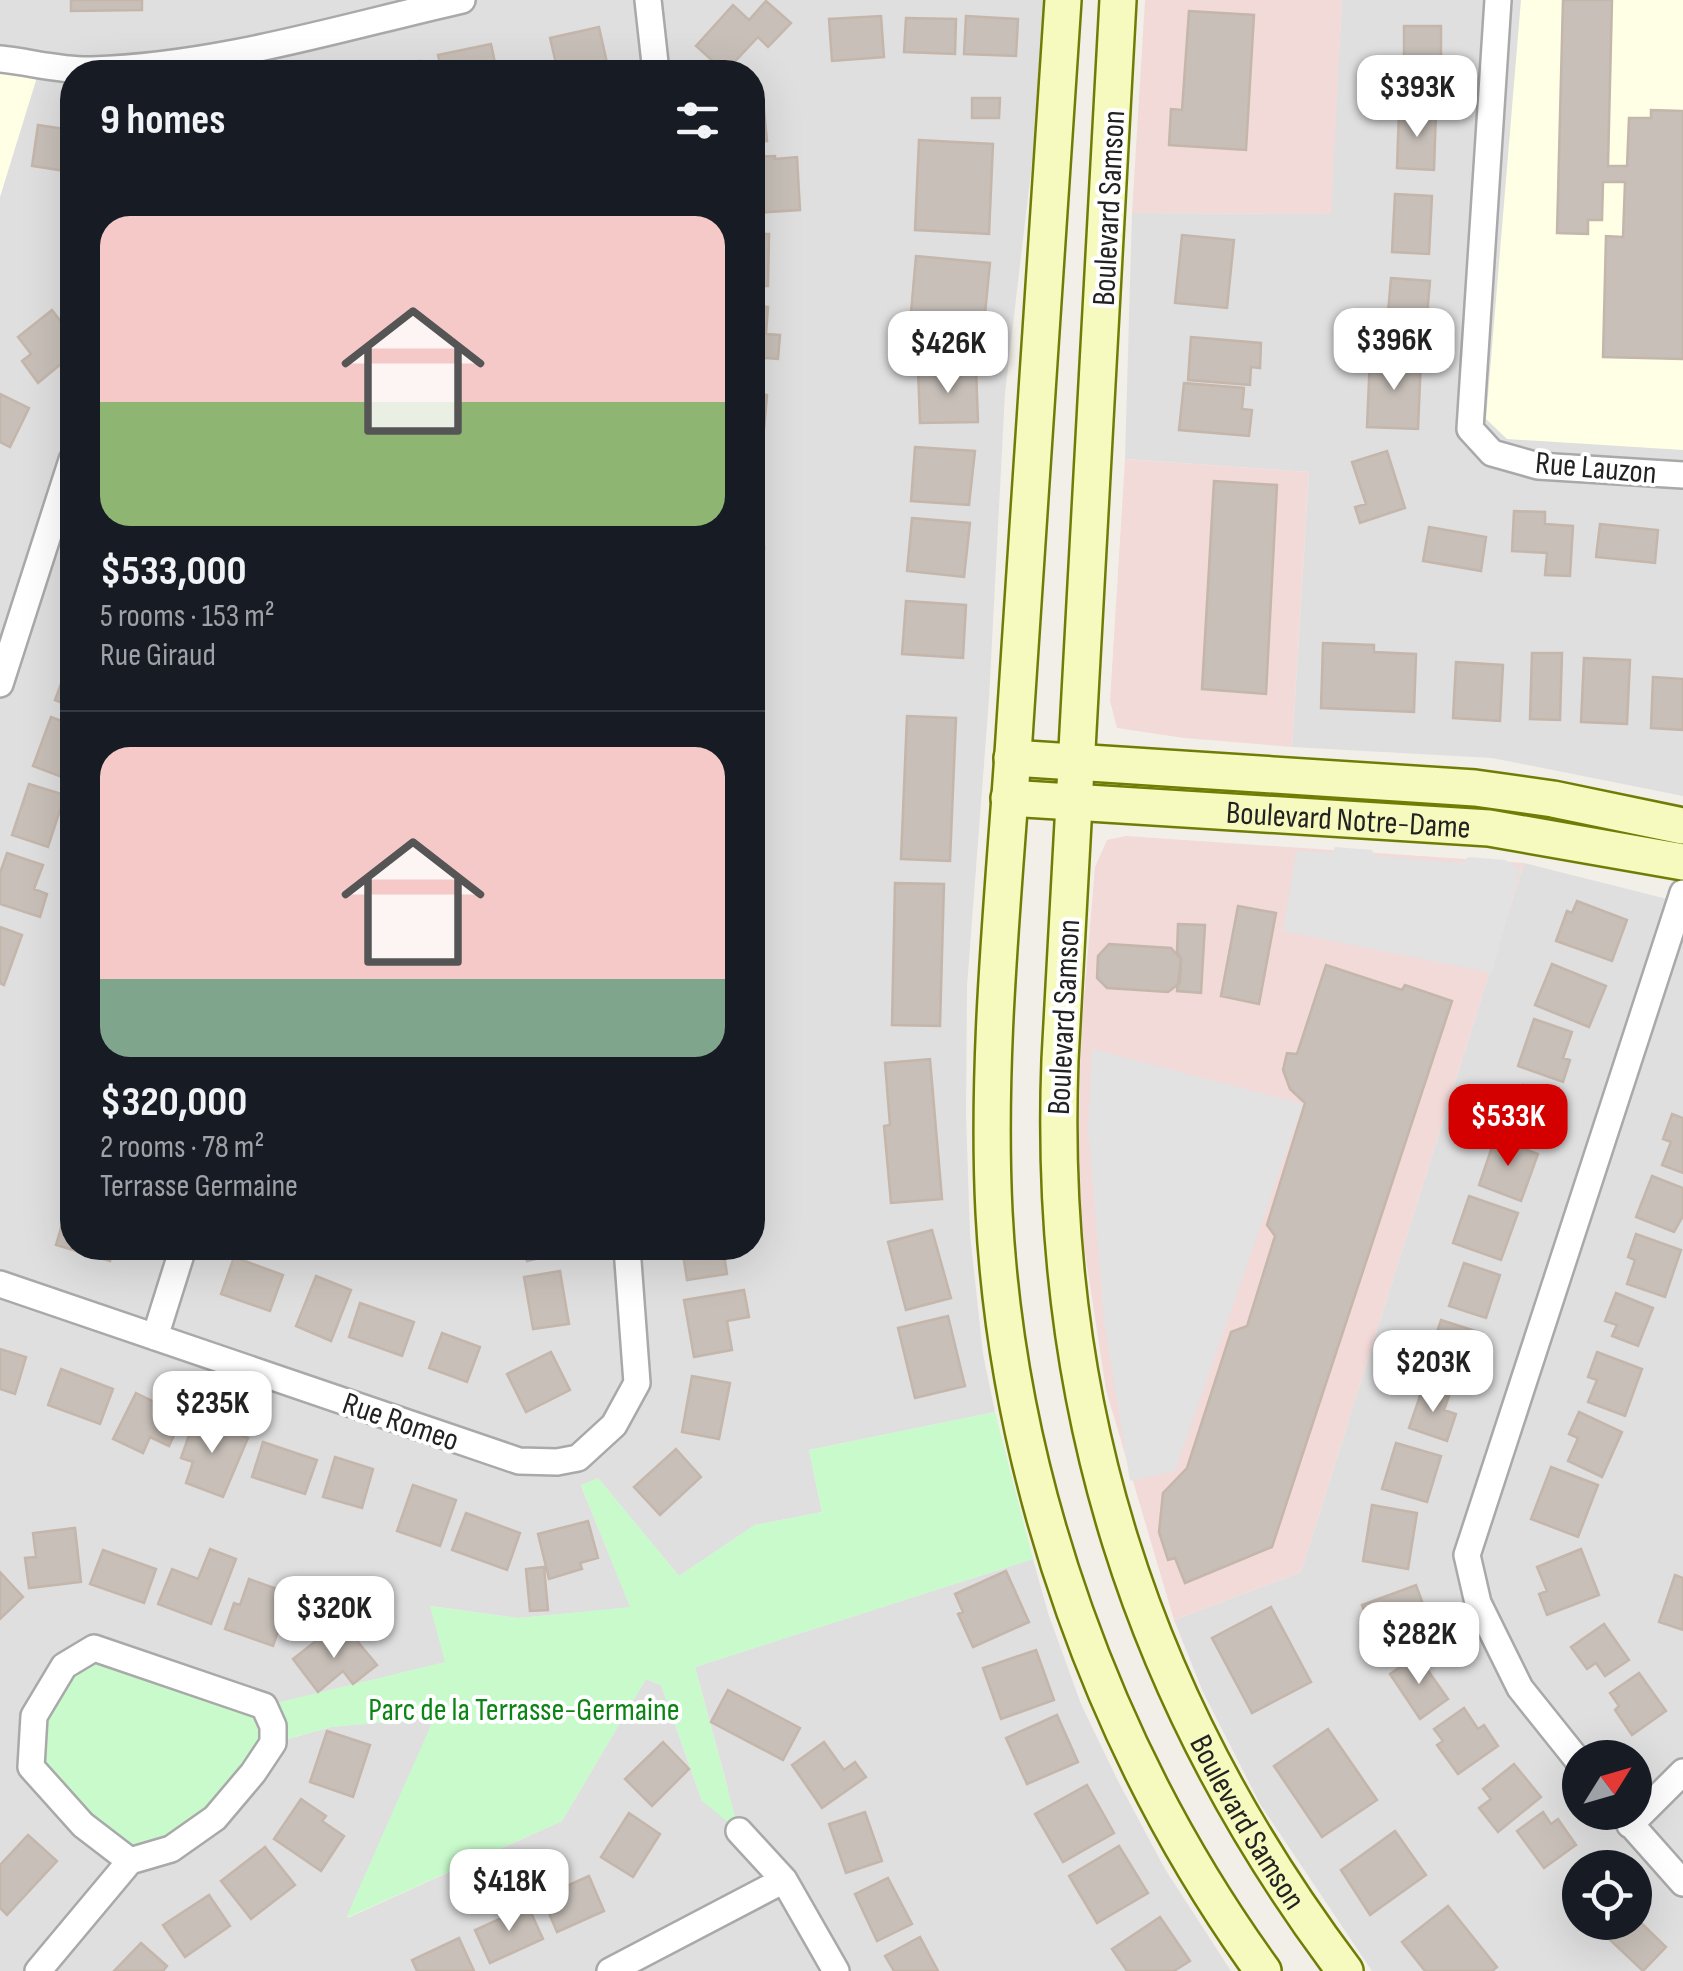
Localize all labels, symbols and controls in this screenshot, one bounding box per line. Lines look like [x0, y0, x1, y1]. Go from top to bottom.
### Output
pin: $393K [1347, 55, 1487, 140]
text: $393K [1379, 68, 1455, 107]
icon: filters [670, 93, 725, 148]
text: 9 homes [100, 95, 225, 146]
street label: Boulevard Samson [1085, 109, 1134, 307]
icon: home [323, 281, 503, 461]
pin: $396K [1324, 308, 1464, 393]
pin: $426K [878, 311, 1018, 396]
text: $396K [1356, 321, 1432, 360]
text: $426K [910, 324, 986, 363]
street label: Rue Lauzon [1534, 444, 1658, 493]
text: $533,000 [100, 546, 247, 597]
text: 5 rooms · 153 m² [100, 597, 275, 636]
text: Rue Giraud [100, 636, 216, 675]
street label: Boulevard Notre-Dame [1225, 794, 1472, 848]
icon: home [323, 812, 503, 992]
street label: Boulevard Samson [1040, 918, 1089, 1116]
text: $320,000 [100, 1077, 247, 1128]
pin: $533K [1438, 1084, 1578, 1169]
text: $533K [1471, 1097, 1545, 1136]
text: 2 rooms · 78 m² [100, 1128, 264, 1167]
text: Terrasse Germaine [100, 1167, 298, 1206]
pin: $203K [1363, 1330, 1503, 1415]
text: $203K [1395, 1343, 1471, 1382]
pin: $235K [142, 1371, 282, 1456]
text: $235K [175, 1384, 249, 1423]
street label: Rue Romeo [337, 1384, 464, 1460]
pin: $320K [264, 1576, 404, 1661]
text: $320K [296, 1589, 372, 1628]
pin: $282K [1349, 1602, 1489, 1687]
text: $282K [1381, 1615, 1457, 1654]
park label: Parc de la Terrasse-Germaine [368, 1691, 680, 1730]
street label: Boulevard Samson [1180, 1729, 1313, 1917]
north arrow [1562, 1740, 1652, 1830]
map controls [1562, 1740, 1652, 1940]
pin: $418K [439, 1849, 579, 1934]
button: locate [1562, 1850, 1652, 1940]
text: $418K [472, 1862, 546, 1901]

